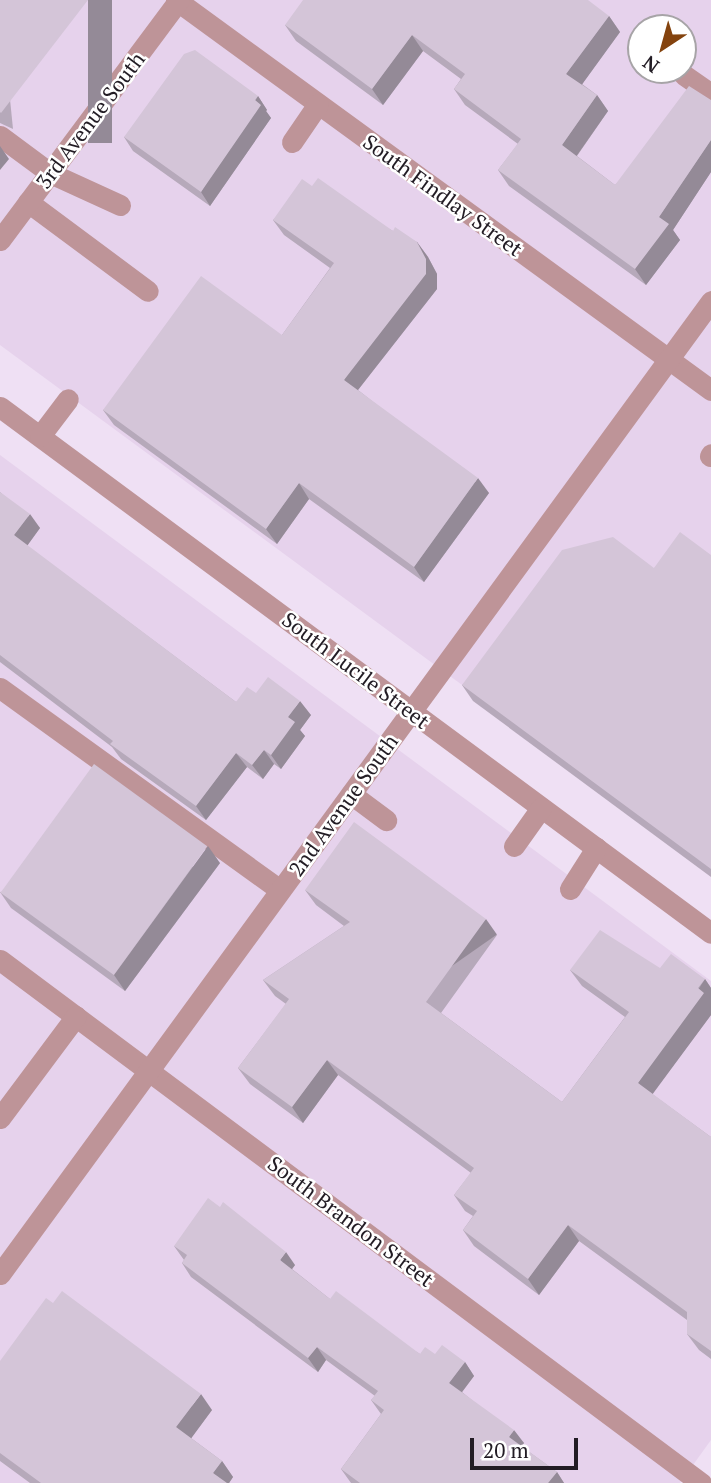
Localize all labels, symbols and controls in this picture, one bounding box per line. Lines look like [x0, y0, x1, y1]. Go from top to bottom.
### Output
north arrow [627, 14, 697, 84]
street label: 3rd Avenue South [30, 47, 150, 193]
text: N [637, 50, 664, 79]
street label: South Findlay Street [358, 129, 528, 261]
street label: South Lucile Street [277, 606, 435, 734]
street label: 2nd Avenue South [283, 729, 403, 881]
street label: South Brandon Street [263, 1150, 439, 1292]
scale bar [473, 1424, 582, 1468]
text: 20 m [483, 1436, 529, 1464]

